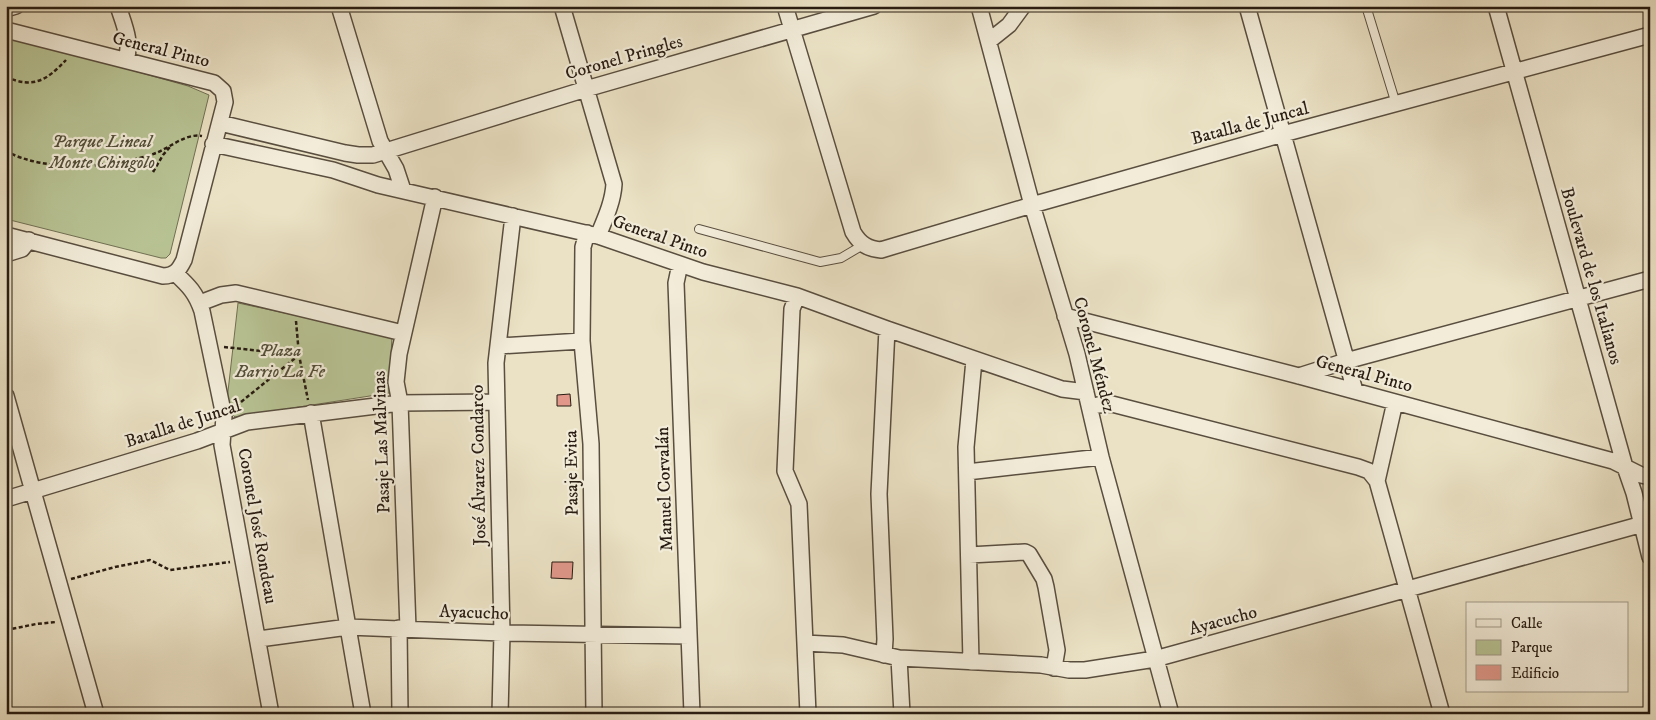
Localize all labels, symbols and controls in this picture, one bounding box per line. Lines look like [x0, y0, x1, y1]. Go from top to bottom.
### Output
street label: General Pinto [110, 27, 212, 73]
street label: Coronel Pringles [563, 31, 685, 85]
street label: Batalla de Juncal [1189, 98, 1312, 150]
park label: Parque Lineal Monte Chingolo [47, 131, 155, 174]
street label: Boulevard de los Italianos [1555, 185, 1627, 367]
street label: General Pinto [609, 210, 711, 264]
street label: Coronel Méndez [1068, 294, 1120, 416]
park label: Plaza Barrio La Fe [234, 340, 326, 383]
street label: General Pinto [1313, 351, 1415, 398]
street label: Pasaje Las Malvinas [369, 370, 395, 514]
street label: José Álvarez Condarco [466, 384, 491, 548]
street label: Batalla de Juncal [122, 395, 244, 453]
street label: Manuel Corvalán [652, 426, 678, 552]
street label: Pasaje Evita [560, 430, 584, 516]
street label: Coronel José Rondeau [232, 446, 282, 606]
street label: Ayacucho [439, 601, 509, 625]
street label: Ayacucho [1187, 601, 1260, 641]
legend [1466, 602, 1628, 692]
text: Calle [1511, 614, 1543, 633]
text: Parque [1511, 638, 1552, 657]
text: Edificio [1511, 664, 1559, 683]

